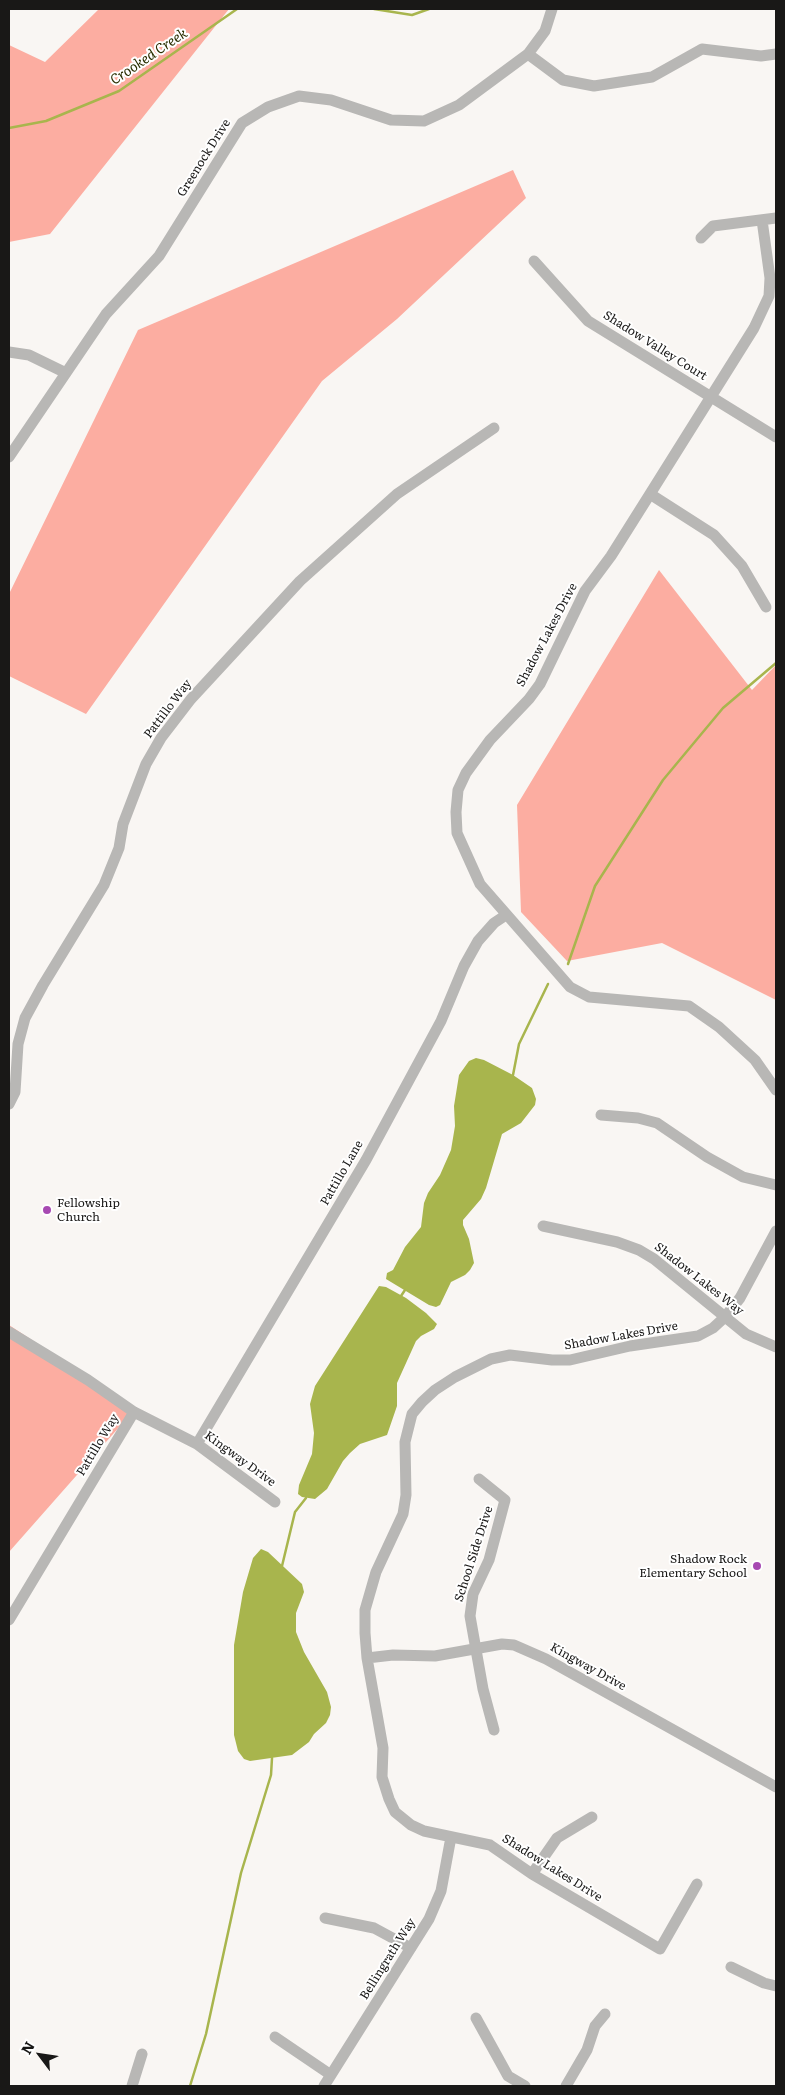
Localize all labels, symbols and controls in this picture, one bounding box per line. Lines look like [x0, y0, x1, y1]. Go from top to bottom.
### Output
water label: Crooked Creek [107, 25, 191, 89]
street label: Greenock Drive [174, 116, 234, 200]
street label: Shadow Valley Court [600, 308, 710, 384]
street label: Shadow Lakes Drive [514, 581, 580, 689]
street label: Pattillo Way [141, 677, 195, 741]
street label: Pattillo Lane [318, 1138, 366, 1208]
place label: Fellowship Church [57, 1196, 120, 1224]
marker: Fellowship Church [41, 1204, 53, 1216]
street label: Shadow Lakes Way [652, 1240, 746, 1318]
street label: Shadow Lakes Drive [563, 1319, 679, 1353]
street label: Pattillo Way [74, 1411, 122, 1479]
street label: Kingway Drive [202, 1428, 278, 1490]
street label: School Side Drive [452, 1504, 496, 1604]
place label: Shadow Rock Elementary School [639, 1552, 747, 1580]
marker: Shadow Rock Elementary School [751, 1560, 763, 1572]
street label: Kingway Drive [548, 1640, 628, 1694]
street label: Shadow Lakes Drive [499, 1831, 605, 1905]
street label: Bellingrath Way [357, 1916, 419, 2002]
north arrow [15, 2030, 65, 2080]
text: N [16, 2037, 39, 2057]

